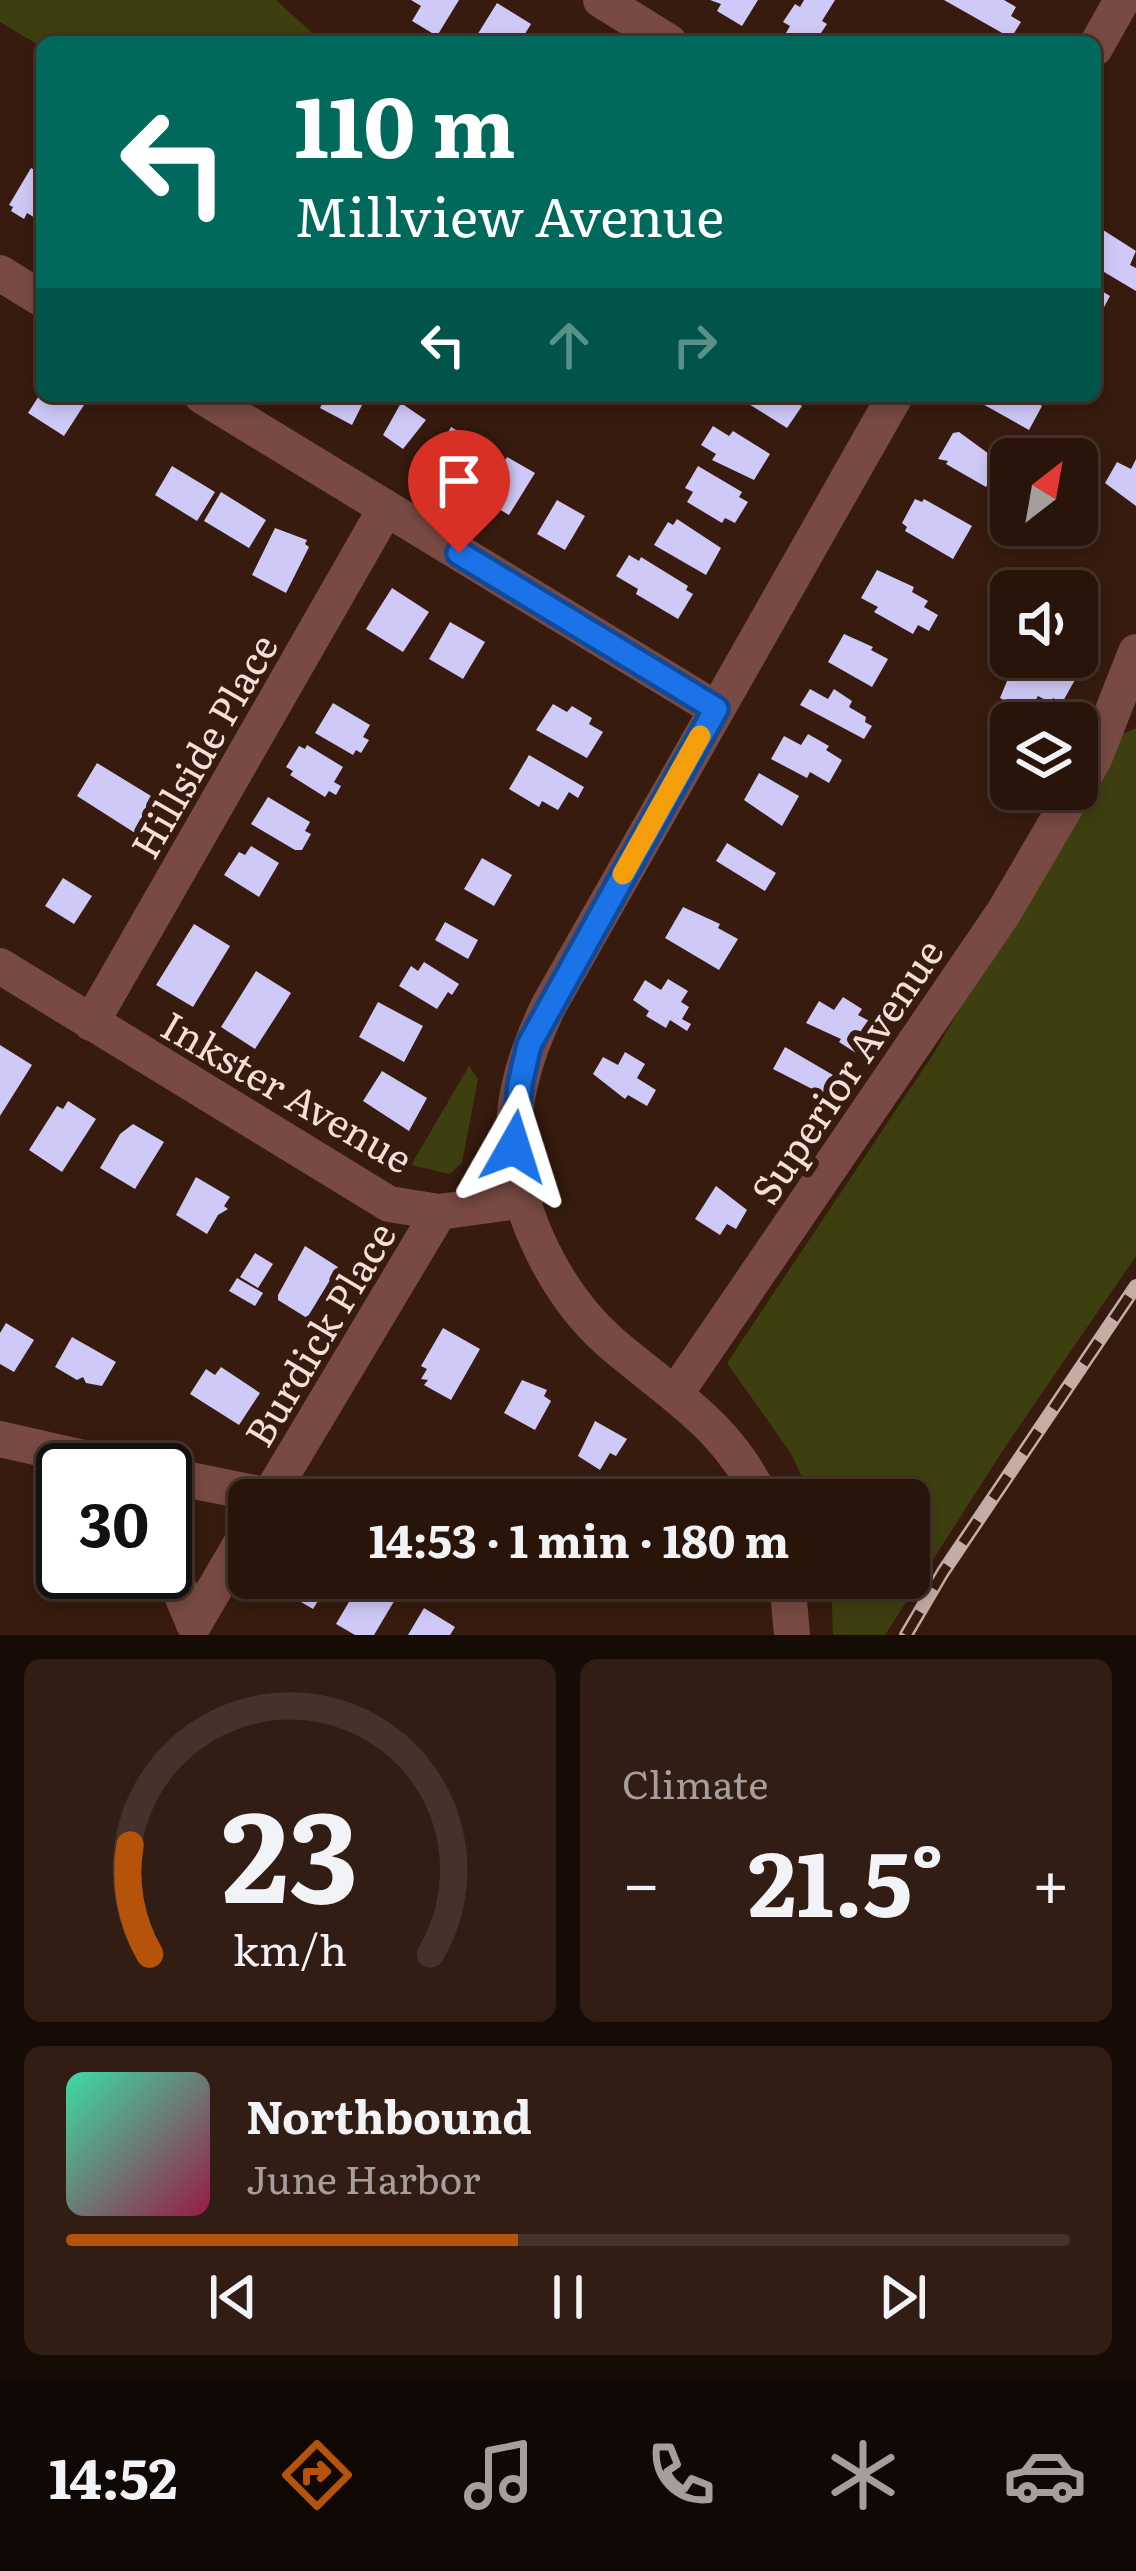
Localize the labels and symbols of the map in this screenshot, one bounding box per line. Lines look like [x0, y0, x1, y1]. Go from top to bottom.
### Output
pin [408, 430, 510, 553]
north arrow [990, 438, 1098, 546]
street label: Hillside Place [114, 622, 290, 868]
street label: Superior Avenue [735, 926, 955, 1214]
street label: Inkster Avenue [152, 995, 424, 1185]
position arrow [451, 1084, 577, 1210]
street label: Burdick Place [228, 1210, 408, 1456]
speed limit sign: 30 [36, 1443, 192, 1599]

